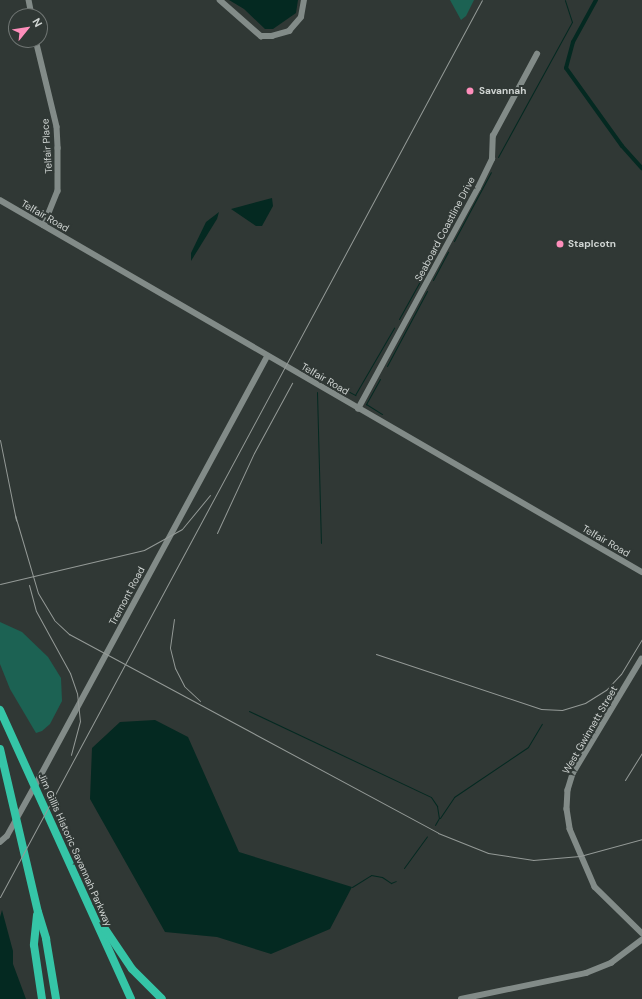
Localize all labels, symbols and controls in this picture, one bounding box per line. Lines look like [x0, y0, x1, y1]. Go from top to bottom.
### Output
north arrow [8, 8, 48, 48]
text: N [29, 16, 46, 29]
marker: Savannah [464, 85, 476, 97]
place label: Savannah [479, 85, 526, 97]
street label: Telfair Place [39, 118, 55, 174]
street label: Seaboard Coastline Drive [412, 175, 478, 283]
street label: Telfair Road [19, 197, 71, 235]
place label: Staplcotn [568, 238, 616, 250]
marker: Staplcotn [555, 239, 565, 249]
street label: Telfair Road [299, 360, 351, 398]
street label: Telfair Road [580, 522, 632, 560]
street label: Tremont Road [107, 565, 147, 627]
street label: West Gwinnett Street [560, 684, 620, 776]
street label: Jim Gillis Historic Savannah Parkway [36, 771, 114, 929]

